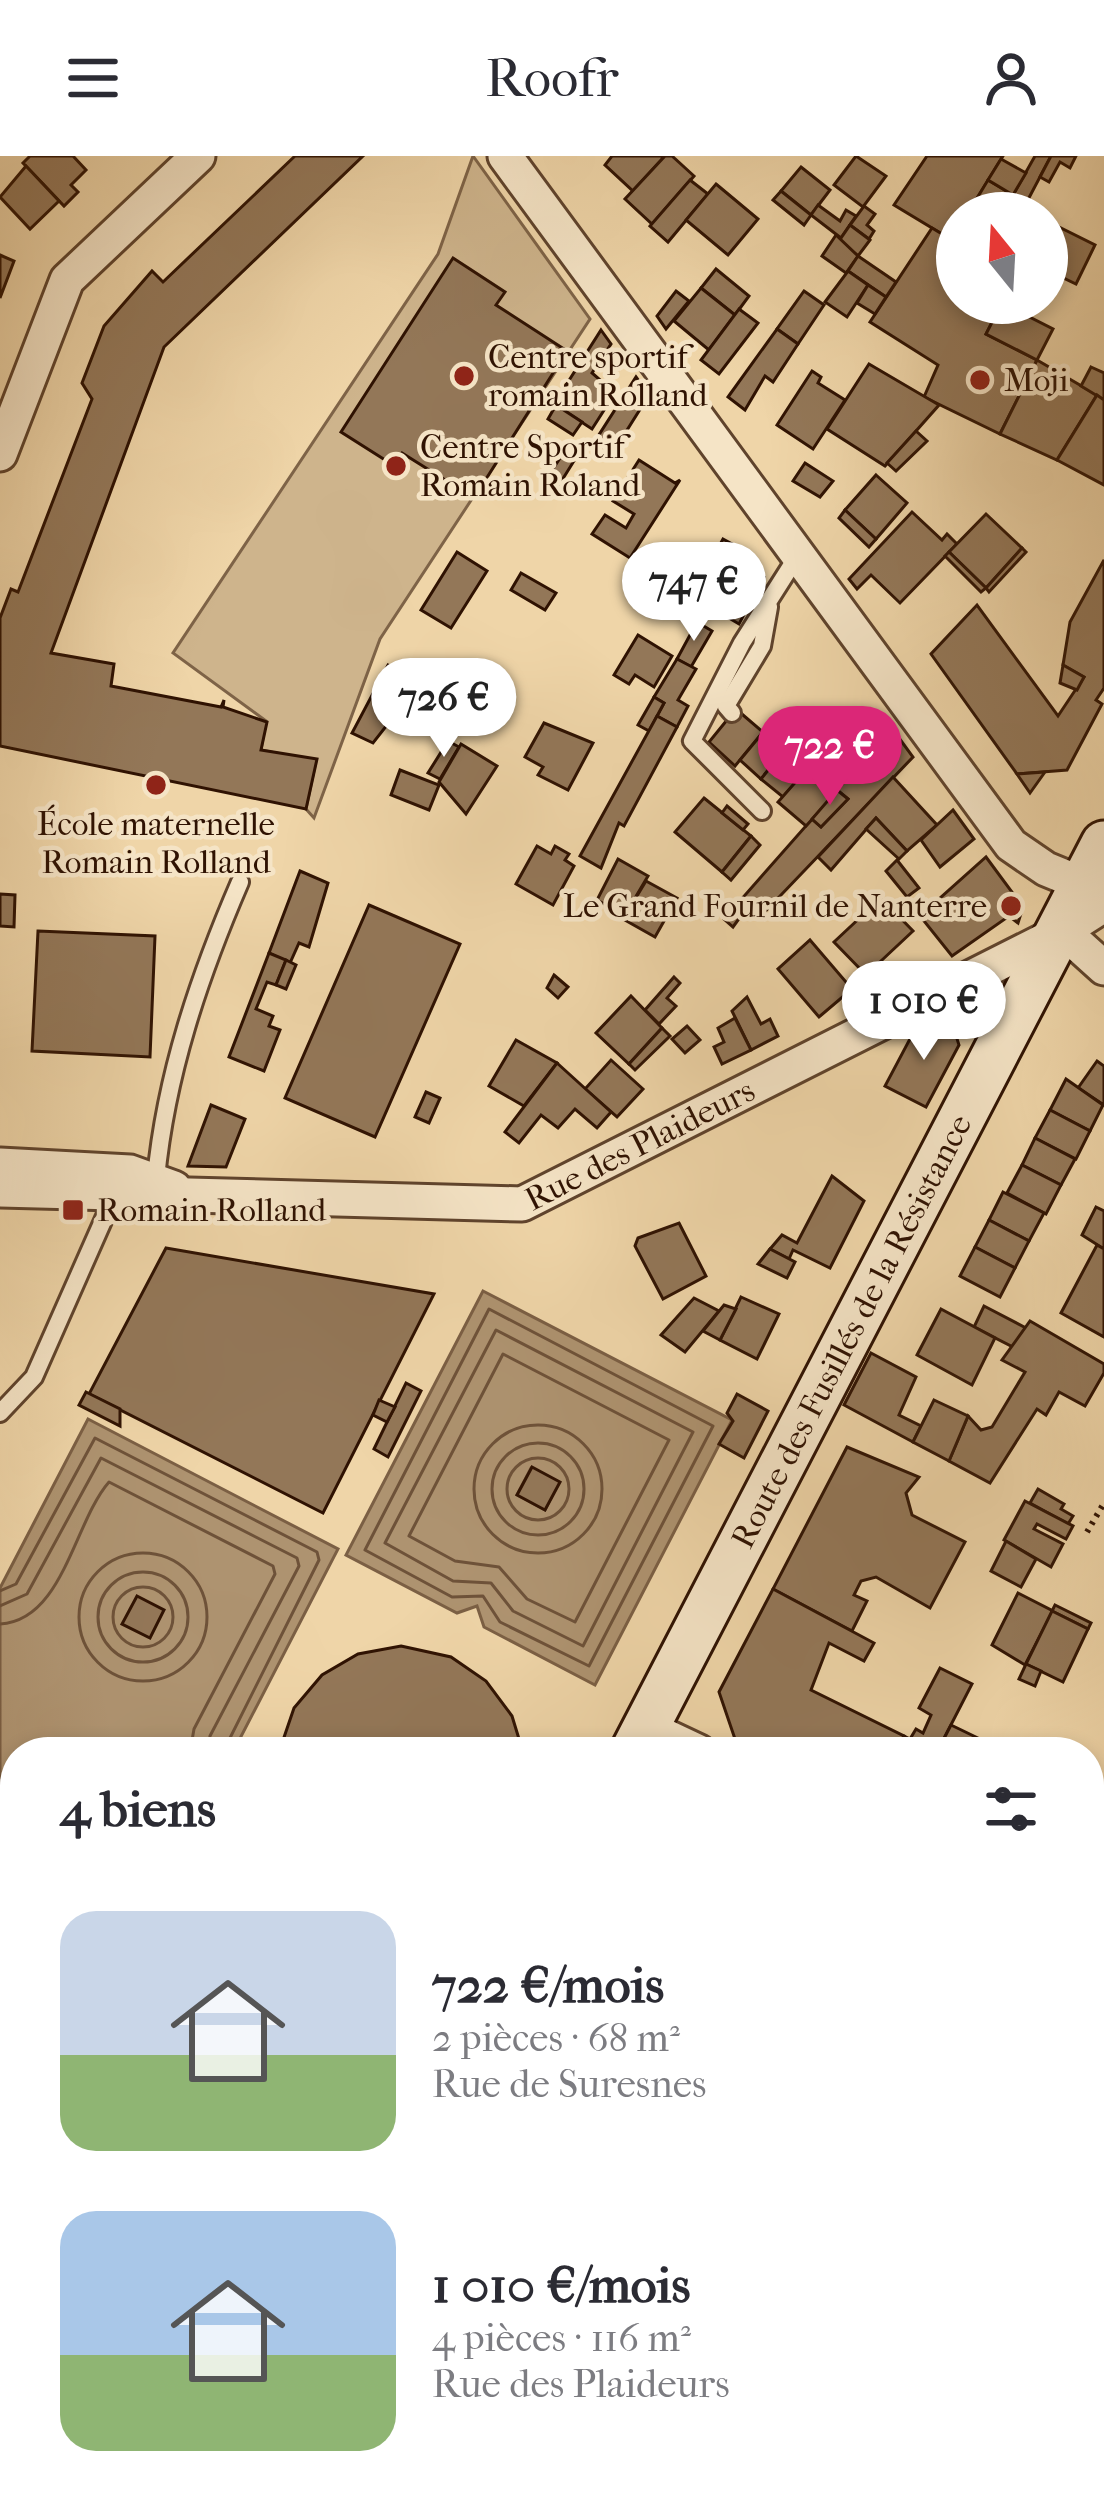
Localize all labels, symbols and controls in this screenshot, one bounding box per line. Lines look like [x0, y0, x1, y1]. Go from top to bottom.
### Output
icon: menu [60, 45, 126, 111]
icon: person [978, 45, 1044, 111]
text: Roofr [485, 47, 619, 110]
north arrow [936, 192, 1068, 324]
map controls [936, 192, 1068, 324]
place label: Centre sportif romain Rolland [488, 338, 709, 415]
place label: Moji [1004, 361, 1069, 400]
marker: Centre sportif romain Rolland [451, 363, 477, 389]
marker: Moji [967, 367, 993, 393]
place label: Centre Sportif Romain Roland [420, 428, 641, 505]
marker: Centre Sportif Romain Roland [383, 453, 409, 479]
pin: 747 € [610, 542, 778, 644]
text: 747 € [649, 558, 739, 604]
pin: 726 € [360, 658, 528, 760]
text: 726 € [398, 674, 490, 720]
pin: 722 € [746, 706, 914, 808]
text: 722 € [785, 722, 875, 768]
marker: École maternelle Romain Rolland [143, 772, 169, 798]
place label: École maternelle Romain Rolland [37, 804, 275, 882]
place label: Le Grand Fournil de Nanterre [563, 887, 987, 926]
marker: Le Grand Fournil de Nanterre [998, 893, 1024, 919]
pin: 1 010 € [813, 961, 1035, 1063]
text: 1 010 € [869, 977, 979, 1023]
street label: Rue des Plaideurs [518, 1070, 761, 1219]
street label: Route des Fusillés de la Résistance [723, 1108, 980, 1555]
place label: Romain Rolland [97, 1191, 327, 1230]
marker: Romain Rolland [60, 1197, 86, 1223]
icon: filters [978, 1776, 1044, 1842]
text: 4 biens [60, 1779, 216, 1839]
text: 722 €/mois [432, 1955, 664, 2015]
icon: home [156, 1959, 300, 2103]
text: 2 pièces · 68 m² [432, 2015, 680, 2061]
text: Rue de Suresnes [432, 2061, 706, 2107]
text: 1 010 €/mois [432, 2255, 690, 2315]
icon: home [156, 2259, 300, 2403]
text: 4 pièces · 116 m² [432, 2315, 691, 2361]
text: Rue des Plaideurs [432, 2361, 730, 2407]

